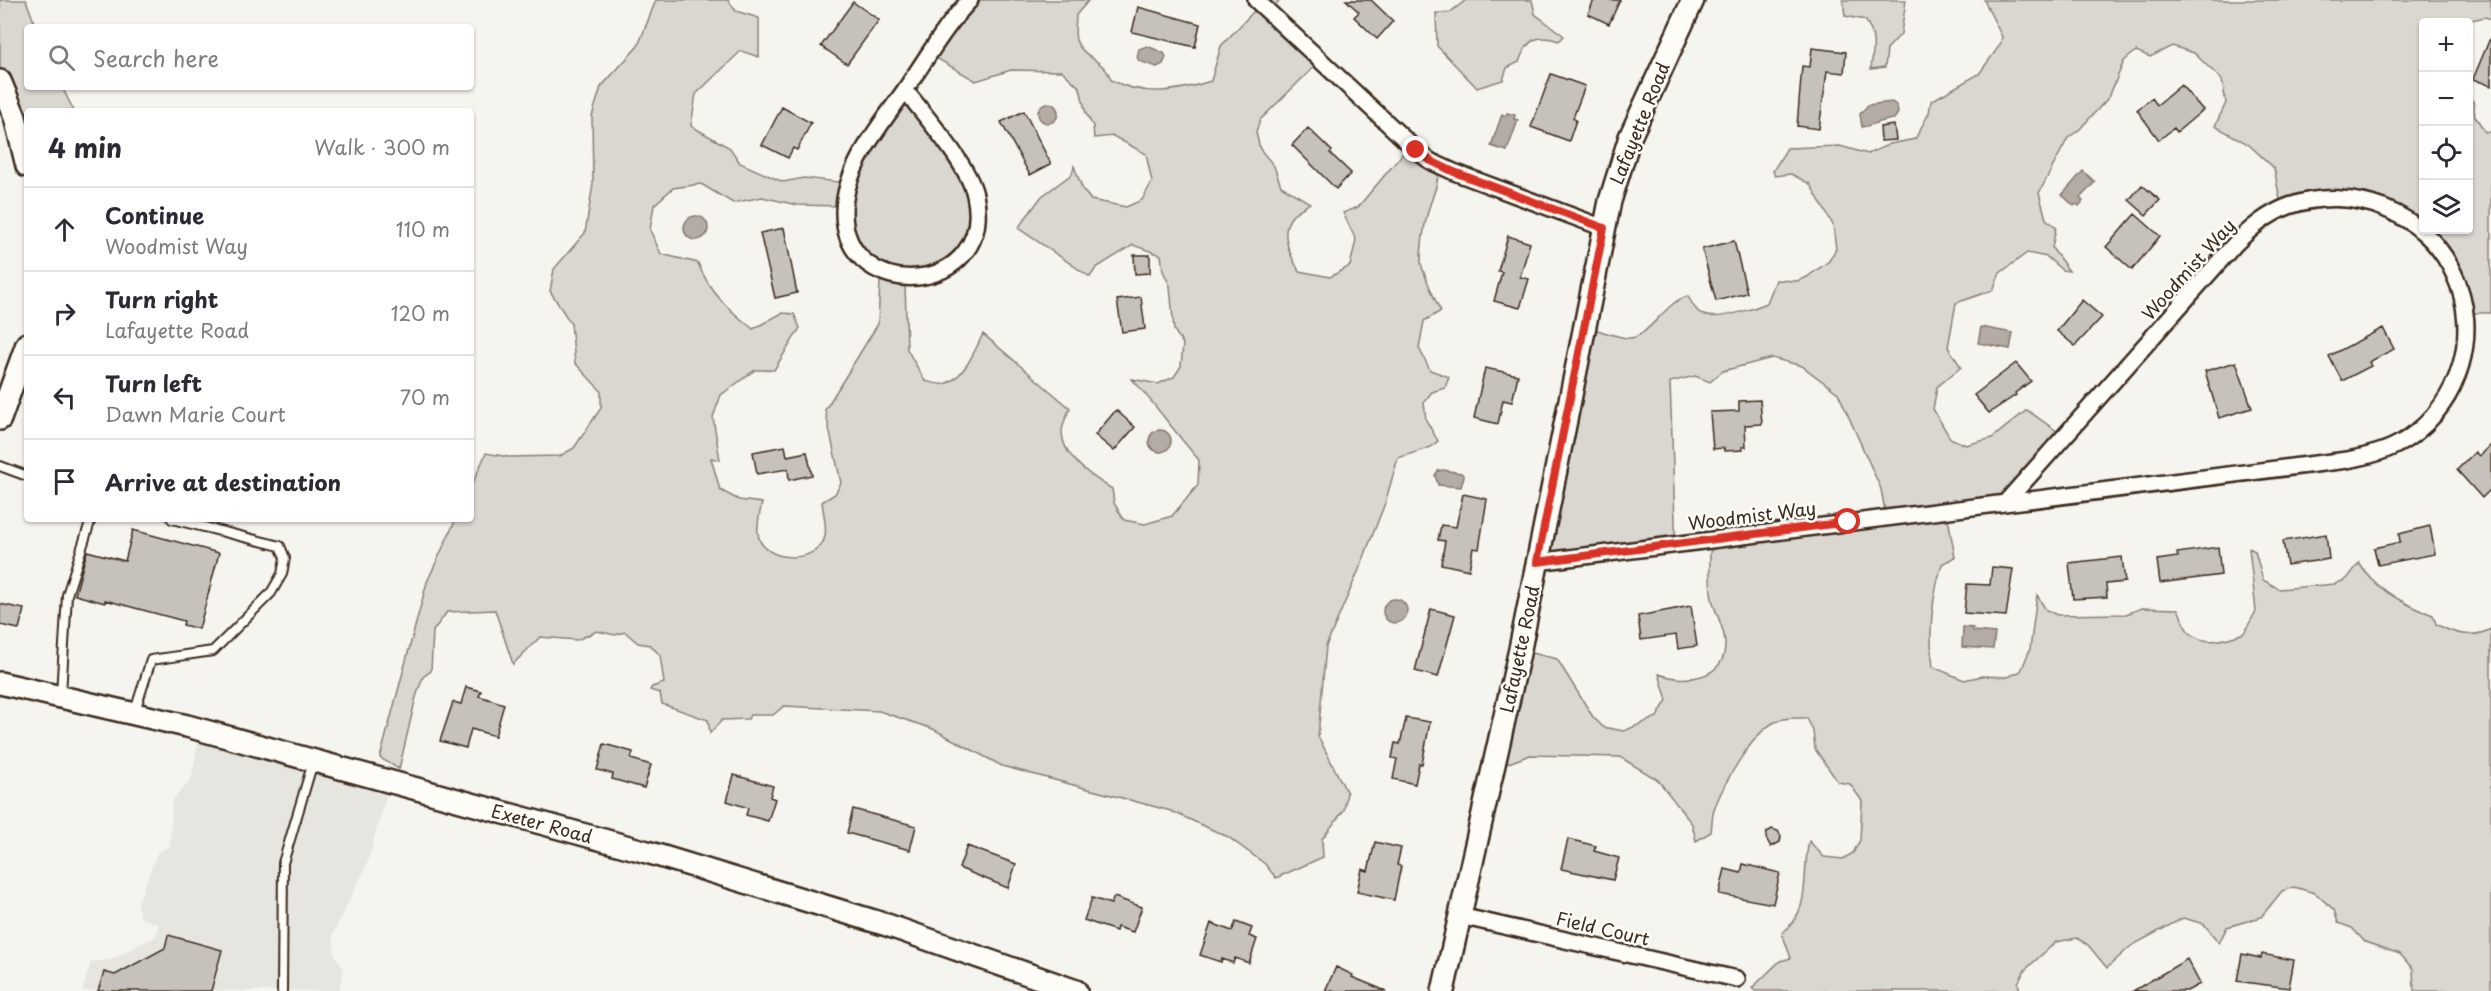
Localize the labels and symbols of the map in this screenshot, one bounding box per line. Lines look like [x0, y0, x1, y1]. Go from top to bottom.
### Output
street label: Lafayette Road [1602, 58, 1676, 188]
route end [1402, 136, 1428, 162]
street label: Woodmist Way [2135, 212, 2241, 326]
street label: Woodmist Way [1686, 494, 1818, 536]
route start [1834, 508, 1860, 534]
street label: Lafayette Road [1492, 583, 1546, 715]
street label: Exeter Road [488, 797, 596, 849]
street label: Field Court [1554, 904, 1652, 952]

